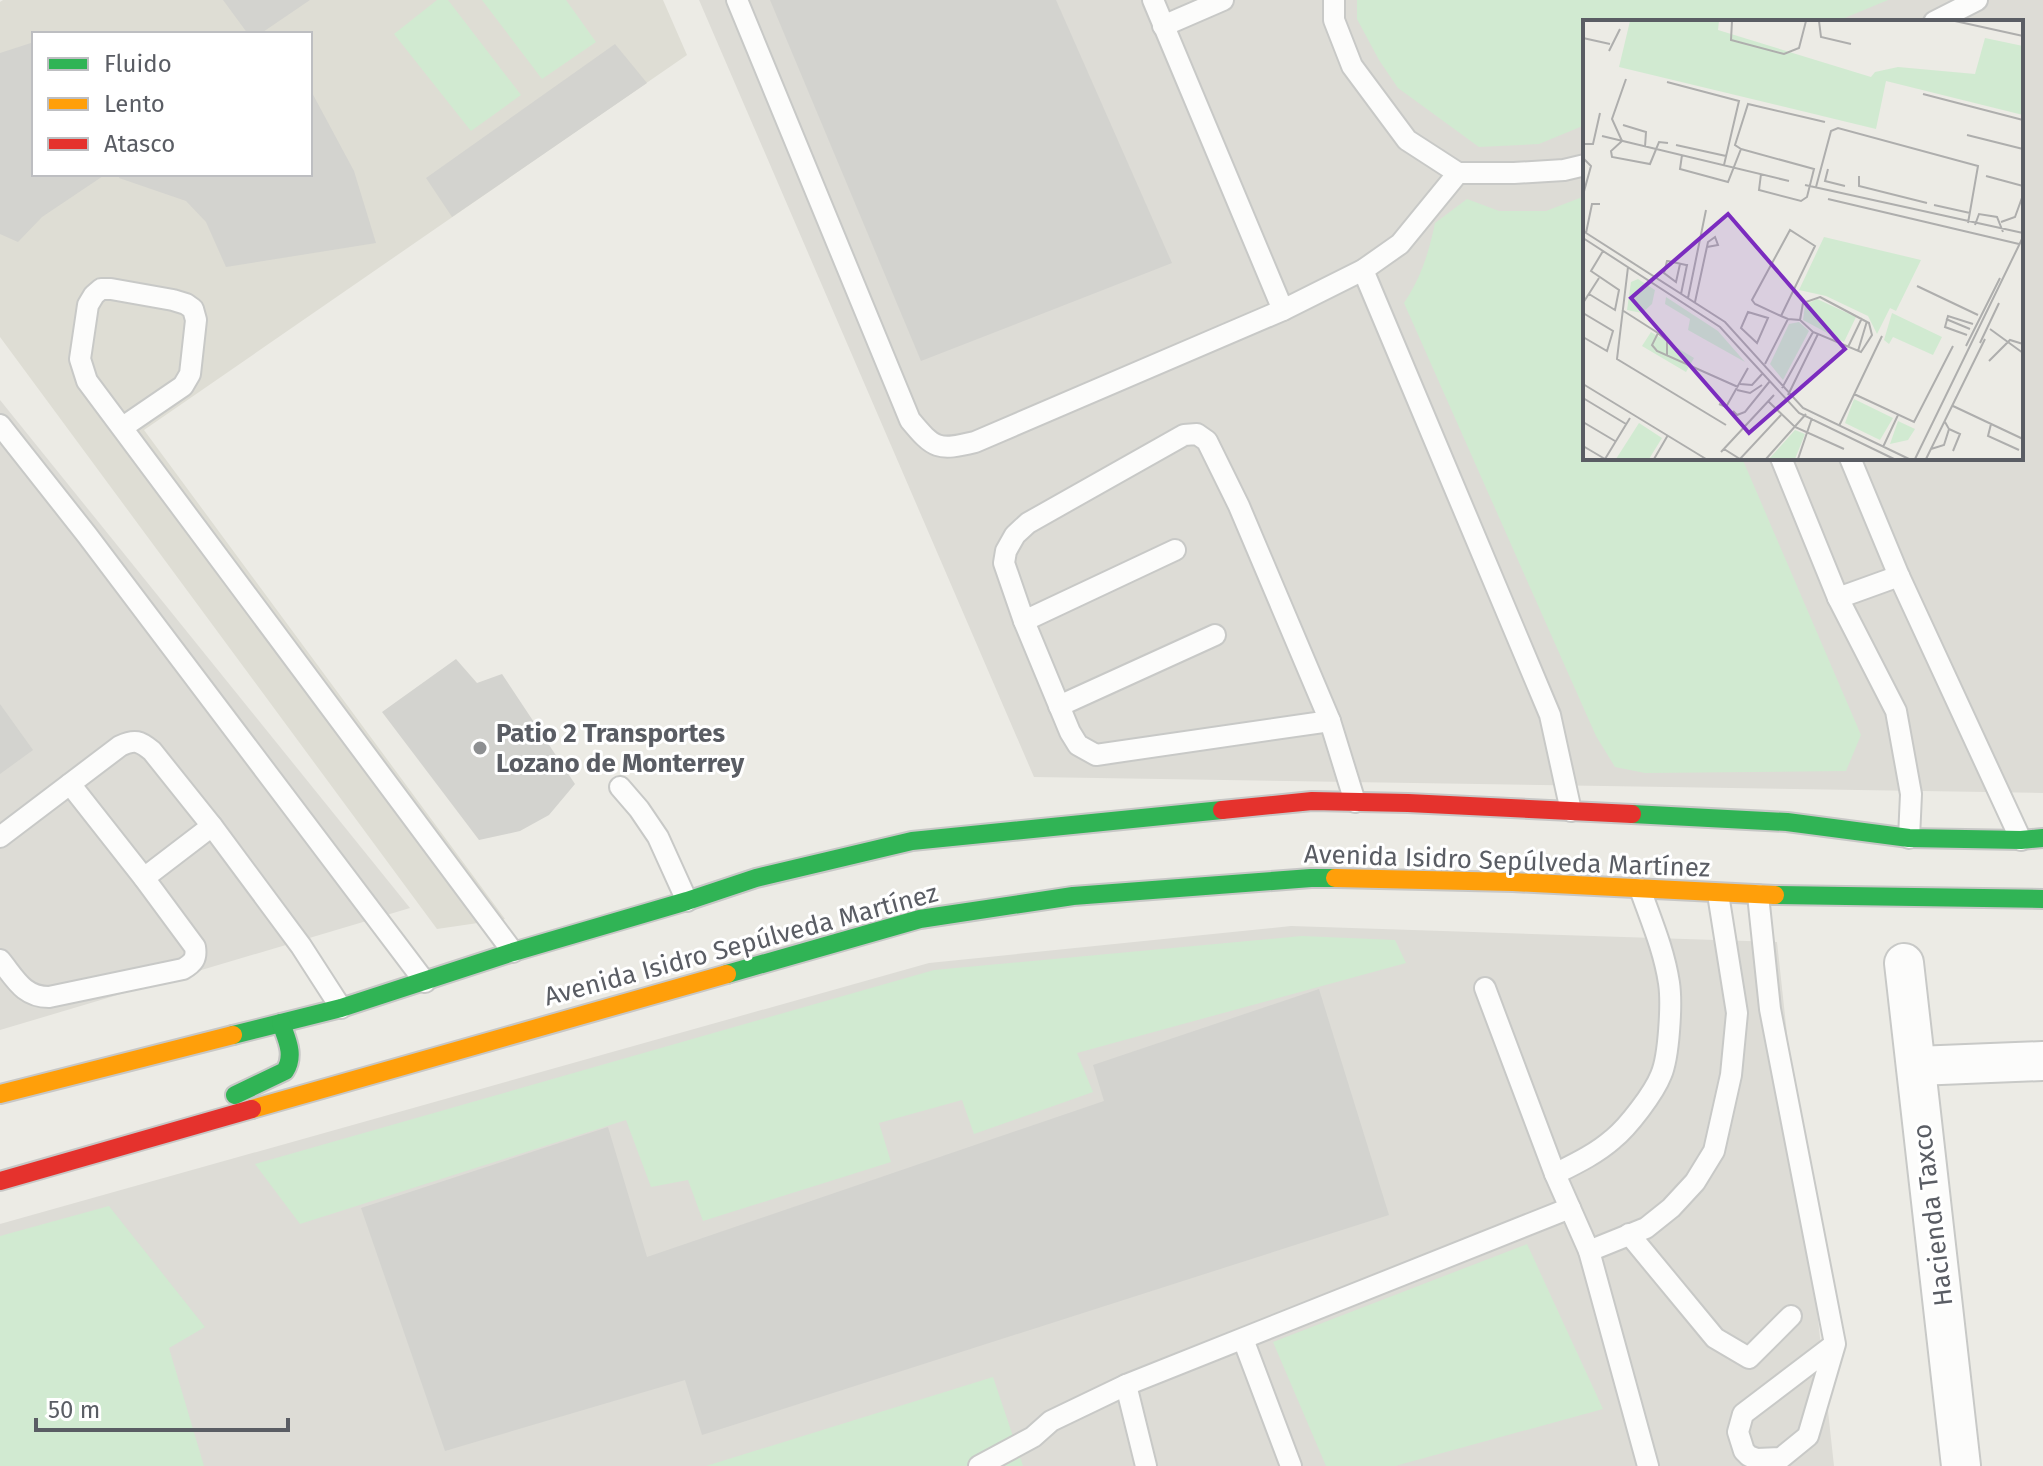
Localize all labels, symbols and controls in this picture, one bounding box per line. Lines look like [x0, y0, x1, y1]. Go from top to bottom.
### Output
inset map [1583, 20, 2023, 460]
legend [32, 32, 312, 176]
text: Fluido [104, 50, 172, 78]
text: Lento [104, 90, 165, 118]
text: Atasco [104, 130, 175, 158]
place label: Patio 2 Transportes Lozano de Monterrey [496, 718, 745, 779]
marker: Patio 2 Transportes Lozano de Monterrey [471, 739, 489, 757]
street label: Avenida Isidro Sepúlveda Martínez [1303, 838, 1711, 884]
street label: Avenida Isidro Sepúlveda Martínez [541, 877, 941, 1013]
street label: Hacienda Taxco [1906, 1122, 1960, 1308]
scale bar [36, 1382, 288, 1432]
text: 50 m [48, 1396, 100, 1424]

